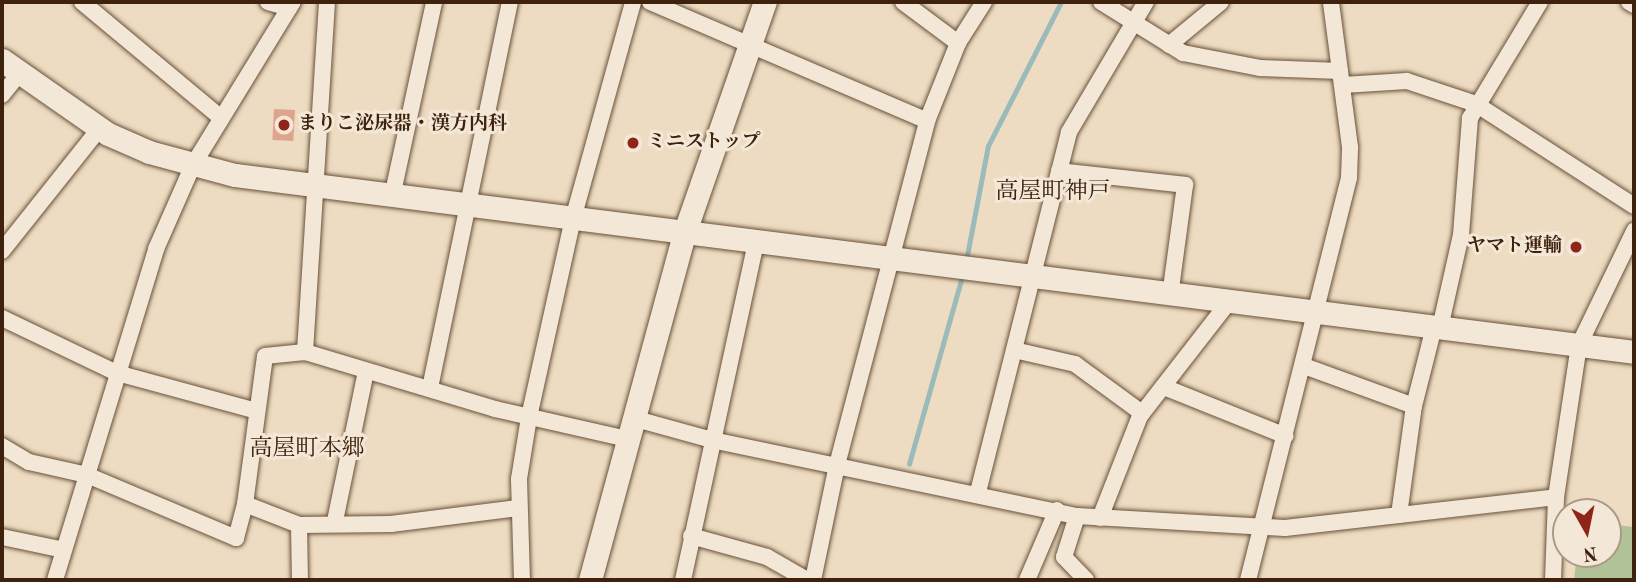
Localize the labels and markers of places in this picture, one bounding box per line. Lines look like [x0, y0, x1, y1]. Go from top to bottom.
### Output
place label: まりこ泌尿器・漢方内科 [298, 114, 507, 136]
marker: まりこ泌尿器・漢方内科 [276, 117, 292, 133]
place label: ミニストップ [647, 132, 761, 154]
marker: ミニストップ [625, 135, 641, 151]
place label: ヤマト運輸 [1467, 236, 1562, 258]
marker: ヤマト運輸 [1568, 239, 1584, 255]

